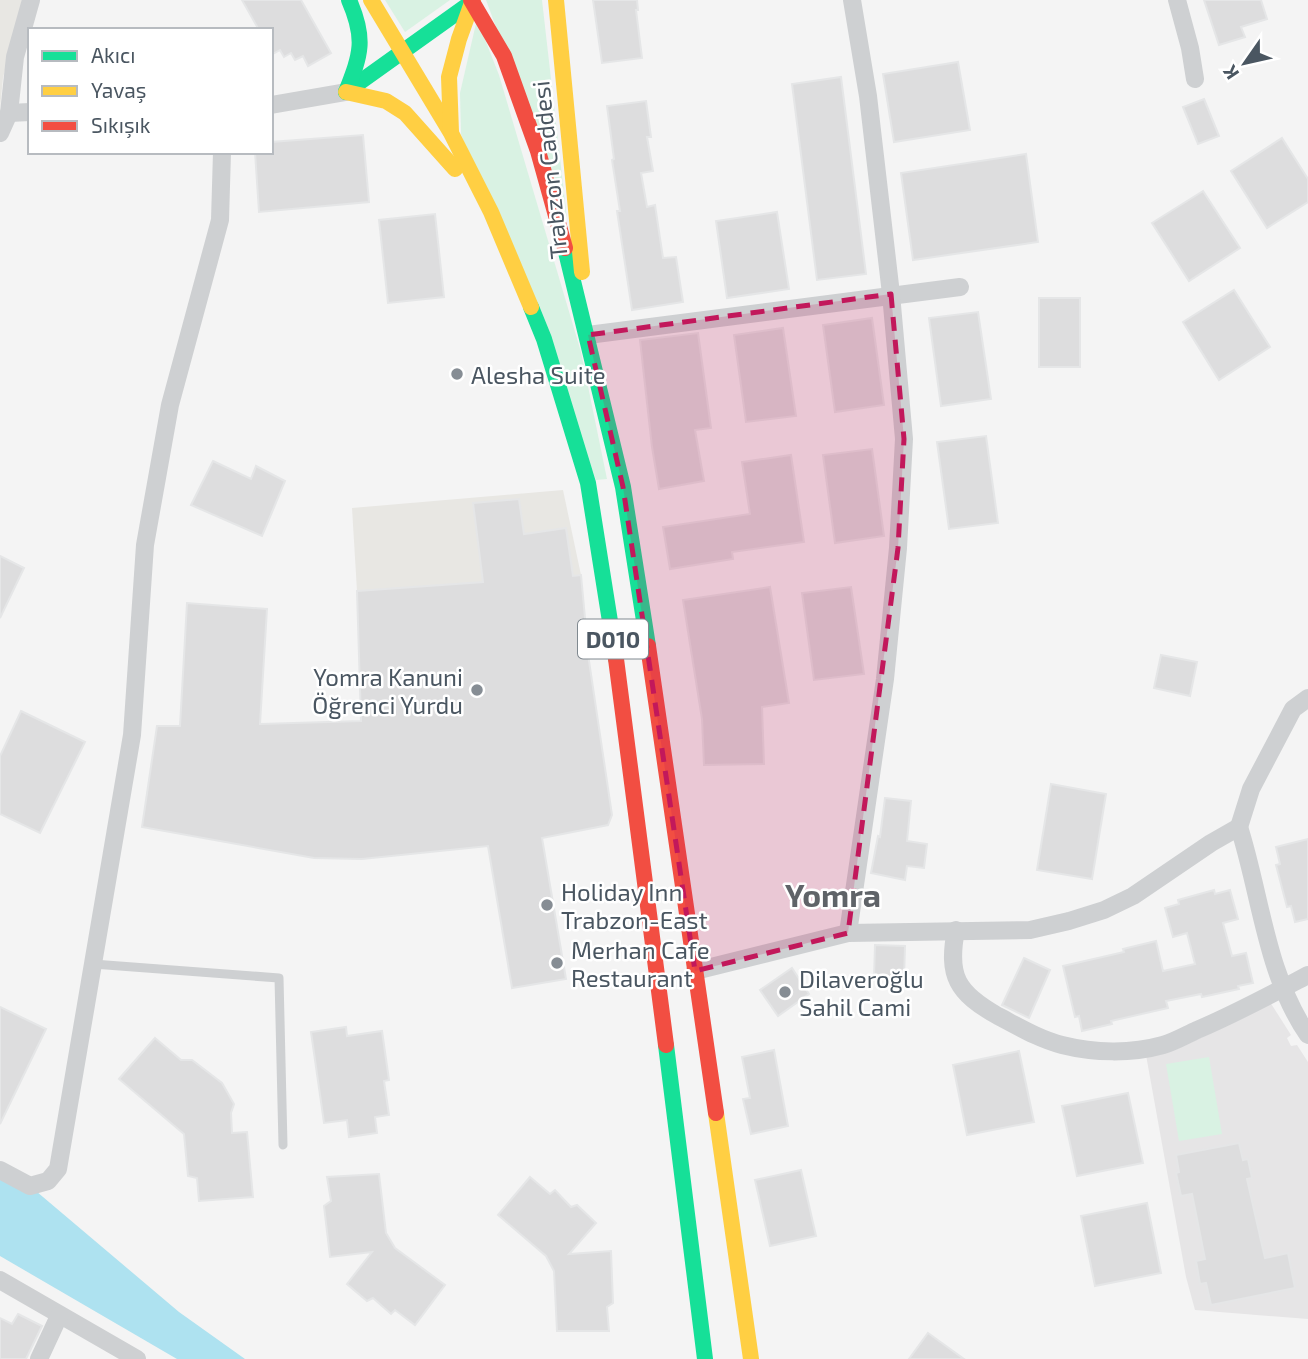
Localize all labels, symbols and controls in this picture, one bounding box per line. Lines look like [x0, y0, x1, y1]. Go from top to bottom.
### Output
legend [28, 28, 273, 154]
north arrow [1210, 28, 1280, 98]
text: Akıcı [91, 42, 135, 67]
text: K [1218, 61, 1243, 84]
text: Yavaş [91, 77, 147, 104]
street label: Trabzon Caddesi [525, 80, 573, 260]
text: Sıkışık [91, 112, 151, 139]
place label: Alesha Suite [471, 360, 606, 389]
marker: Alesha Suite [449, 366, 465, 382]
road number: D010 [578, 620, 648, 659]
place label: Yomra Kanuni Öğrenci Yurdu [312, 662, 463, 719]
marker: Yomra Kanuni Öğrenci Yurdu [469, 682, 485, 698]
district label: Yomra [785, 875, 881, 913]
place label: Holiday Inn Trabzon-East [561, 877, 708, 934]
marker: Holiday Inn Trabzon-East [539, 897, 555, 913]
place label: Merhan Cafe Restaurant [571, 935, 710, 992]
marker: Merhan Cafe Restaurant [549, 955, 565, 971]
place label: Dilaveroğlu Sahil Cami [799, 964, 924, 1021]
marker: Dilaveroğlu Sahil Cami [777, 984, 793, 1000]

